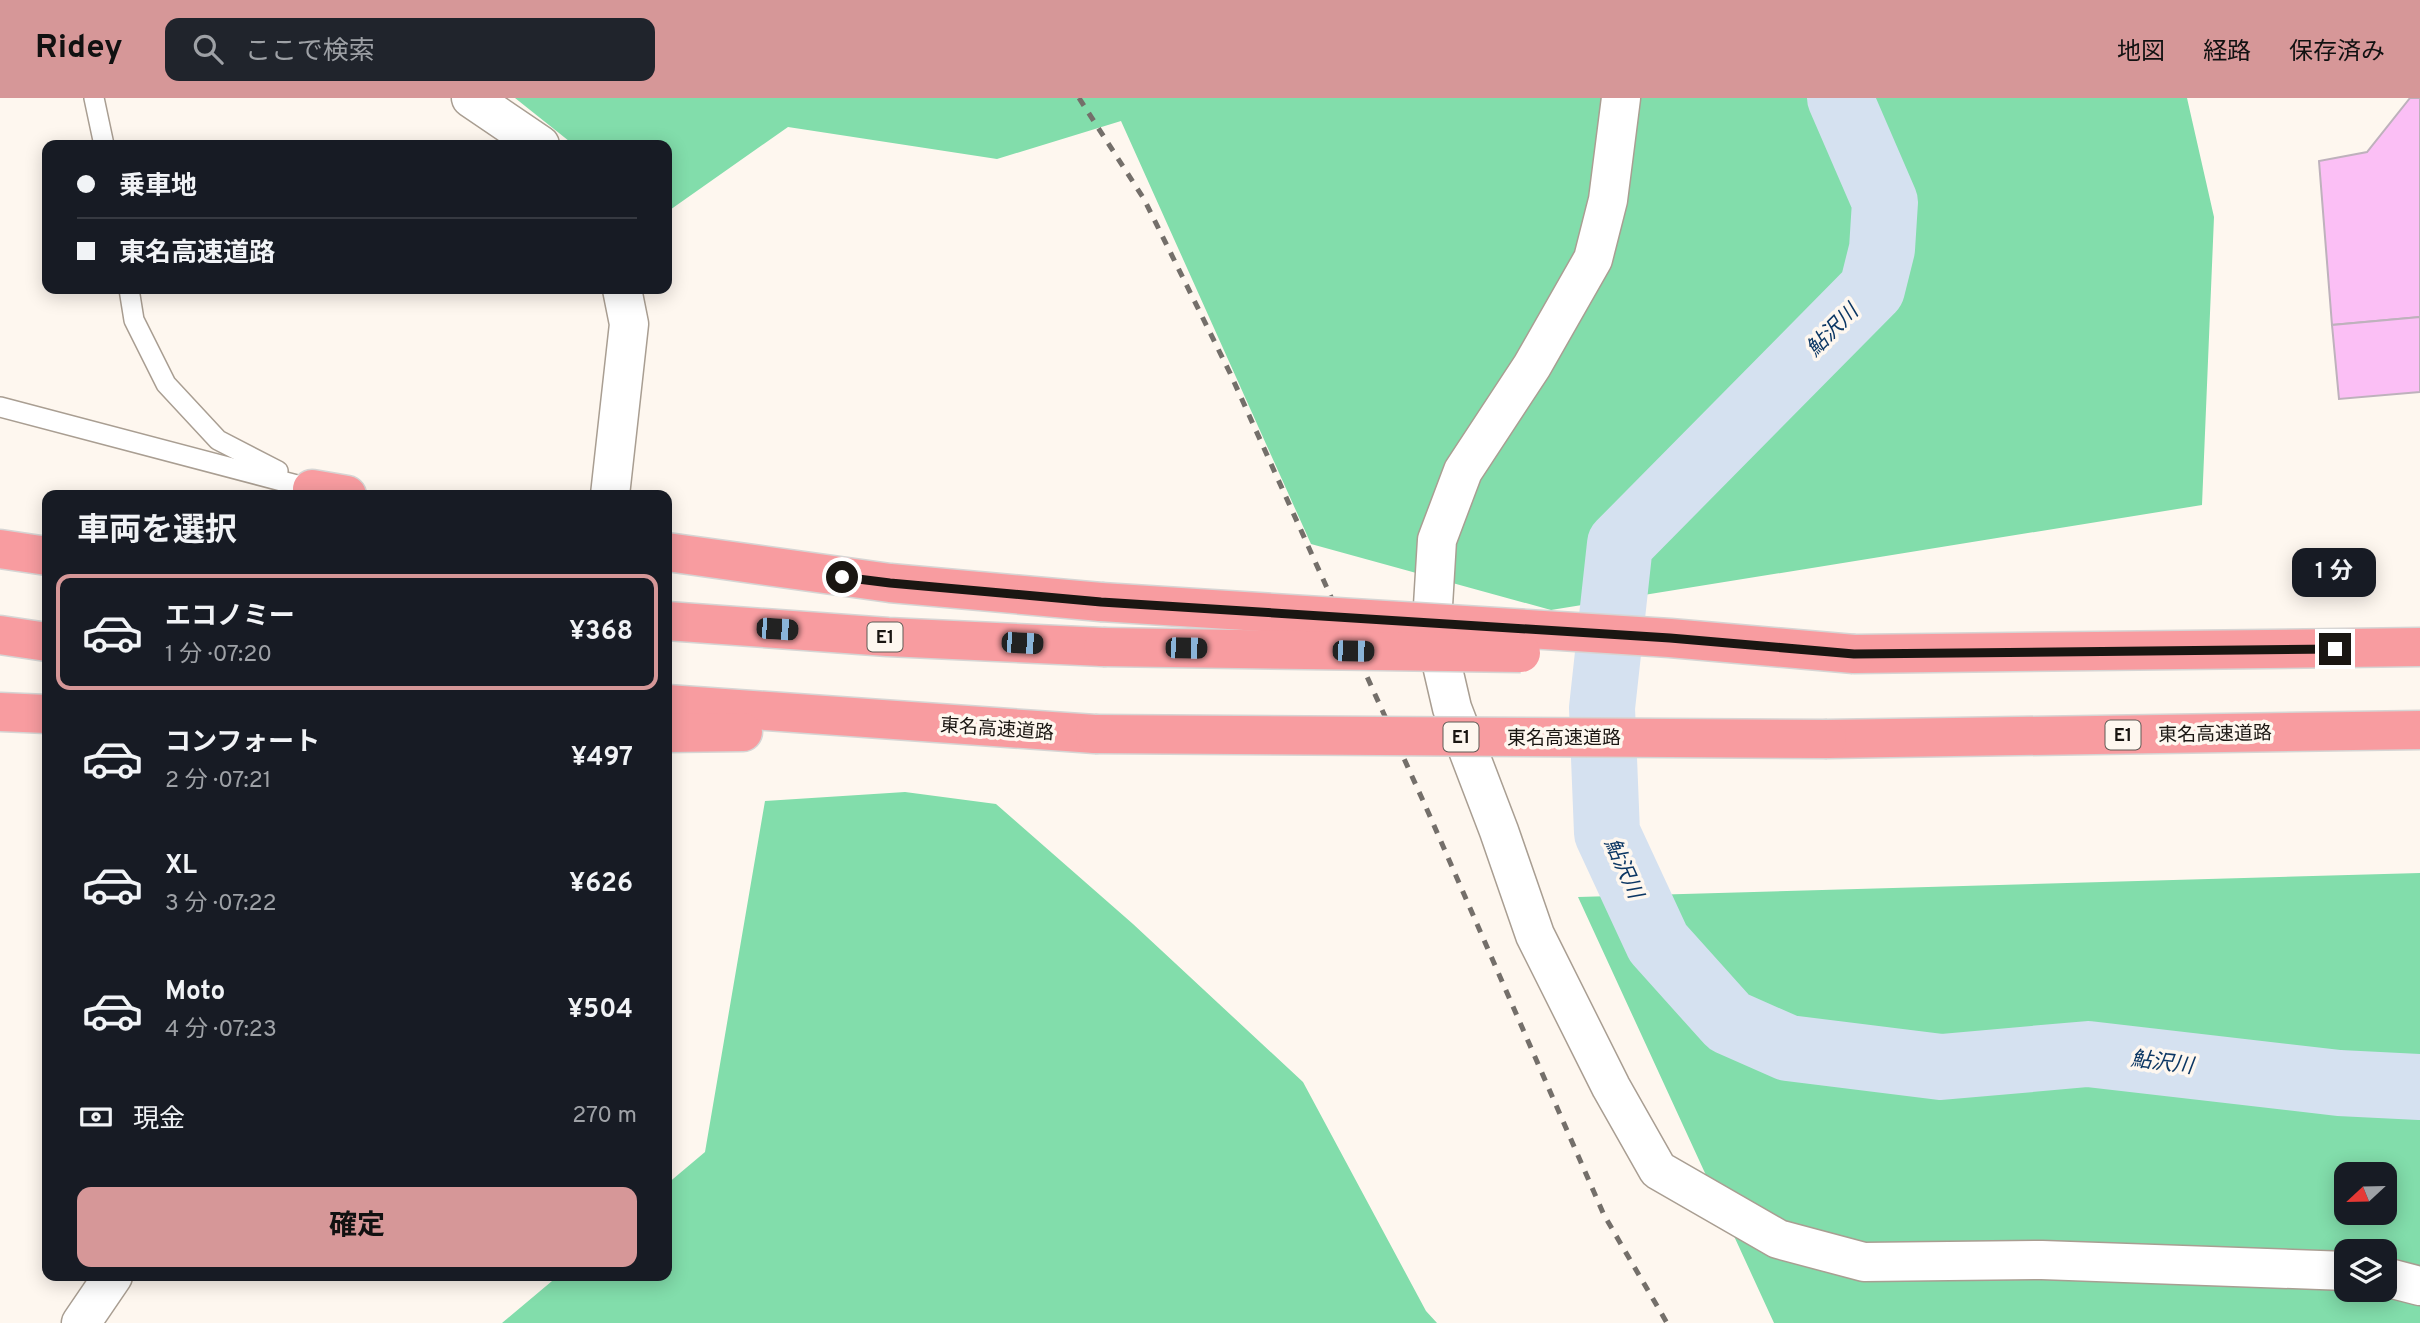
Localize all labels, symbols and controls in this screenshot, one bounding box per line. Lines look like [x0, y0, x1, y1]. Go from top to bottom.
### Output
search box [165, 18, 655, 81]
text: Ridey [35, 28, 123, 70]
icon: search [189, 30, 227, 68]
text: ここで検索 [245, 36, 375, 69]
text: 地図 [2117, 38, 2165, 68]
text: 経路 [2203, 38, 2251, 68]
text: 保存済み [2289, 38, 2385, 68]
text: 乗車地 [119, 171, 197, 204]
text: 東名高速道路 [119, 238, 275, 271]
water label: 鮎沢川 [1801, 298, 1866, 363]
text: 車両を選択 [77, 512, 237, 552]
callout: 1 分 [2293, 547, 2377, 596]
text: 1 分 [2315, 558, 2353, 587]
route start [826, 561, 858, 593]
icon: car [81, 601, 144, 664]
text: エコノミー [165, 601, 295, 634]
text: ¥368 [569, 616, 633, 649]
car [756, 617, 799, 641]
road number: E1 [868, 622, 903, 652]
car [1001, 631, 1044, 655]
route end [2319, 633, 2351, 665]
car [1165, 637, 1208, 659]
car [1332, 640, 1375, 662]
text: 1 分 · 07:20 [165, 641, 272, 670]
street label: 東名高速道路 [939, 714, 1055, 746]
road number: E1 [2106, 720, 2140, 750]
road number: E1 [1444, 722, 1478, 752]
street label: 東名高速道路 [2158, 722, 2272, 748]
icon: car [81, 727, 144, 790]
text: コンフォート [165, 727, 320, 760]
street label: 東名高速道路 [1507, 727, 1621, 751]
text: ¥497 [571, 742, 633, 775]
text: 2 分 · 07:21 [165, 767, 271, 796]
water label: 鮎沢川 [1597, 834, 1649, 905]
text: XL [165, 850, 197, 883]
icon: car [81, 853, 144, 916]
text: ¥626 [569, 868, 633, 901]
text: 3 分 · 07:22 [165, 890, 277, 919]
text: Moto [165, 976, 225, 1009]
icon: car [81, 979, 144, 1042]
text: ¥504 [568, 994, 633, 1027]
text: 4 分 · 07:23 [165, 1016, 277, 1045]
water label: 鮎沢川 [2129, 1046, 2197, 1081]
icon: cash [77, 1098, 115, 1136]
text: 270 m [572, 1102, 637, 1131]
text: 現金 [133, 1104, 185, 1137]
north arrow [2334, 1162, 2398, 1225]
map controls [2334, 1162, 2397, 1302]
button: 確定 [77, 1187, 637, 1267]
button: layers [2334, 1239, 2397, 1302]

